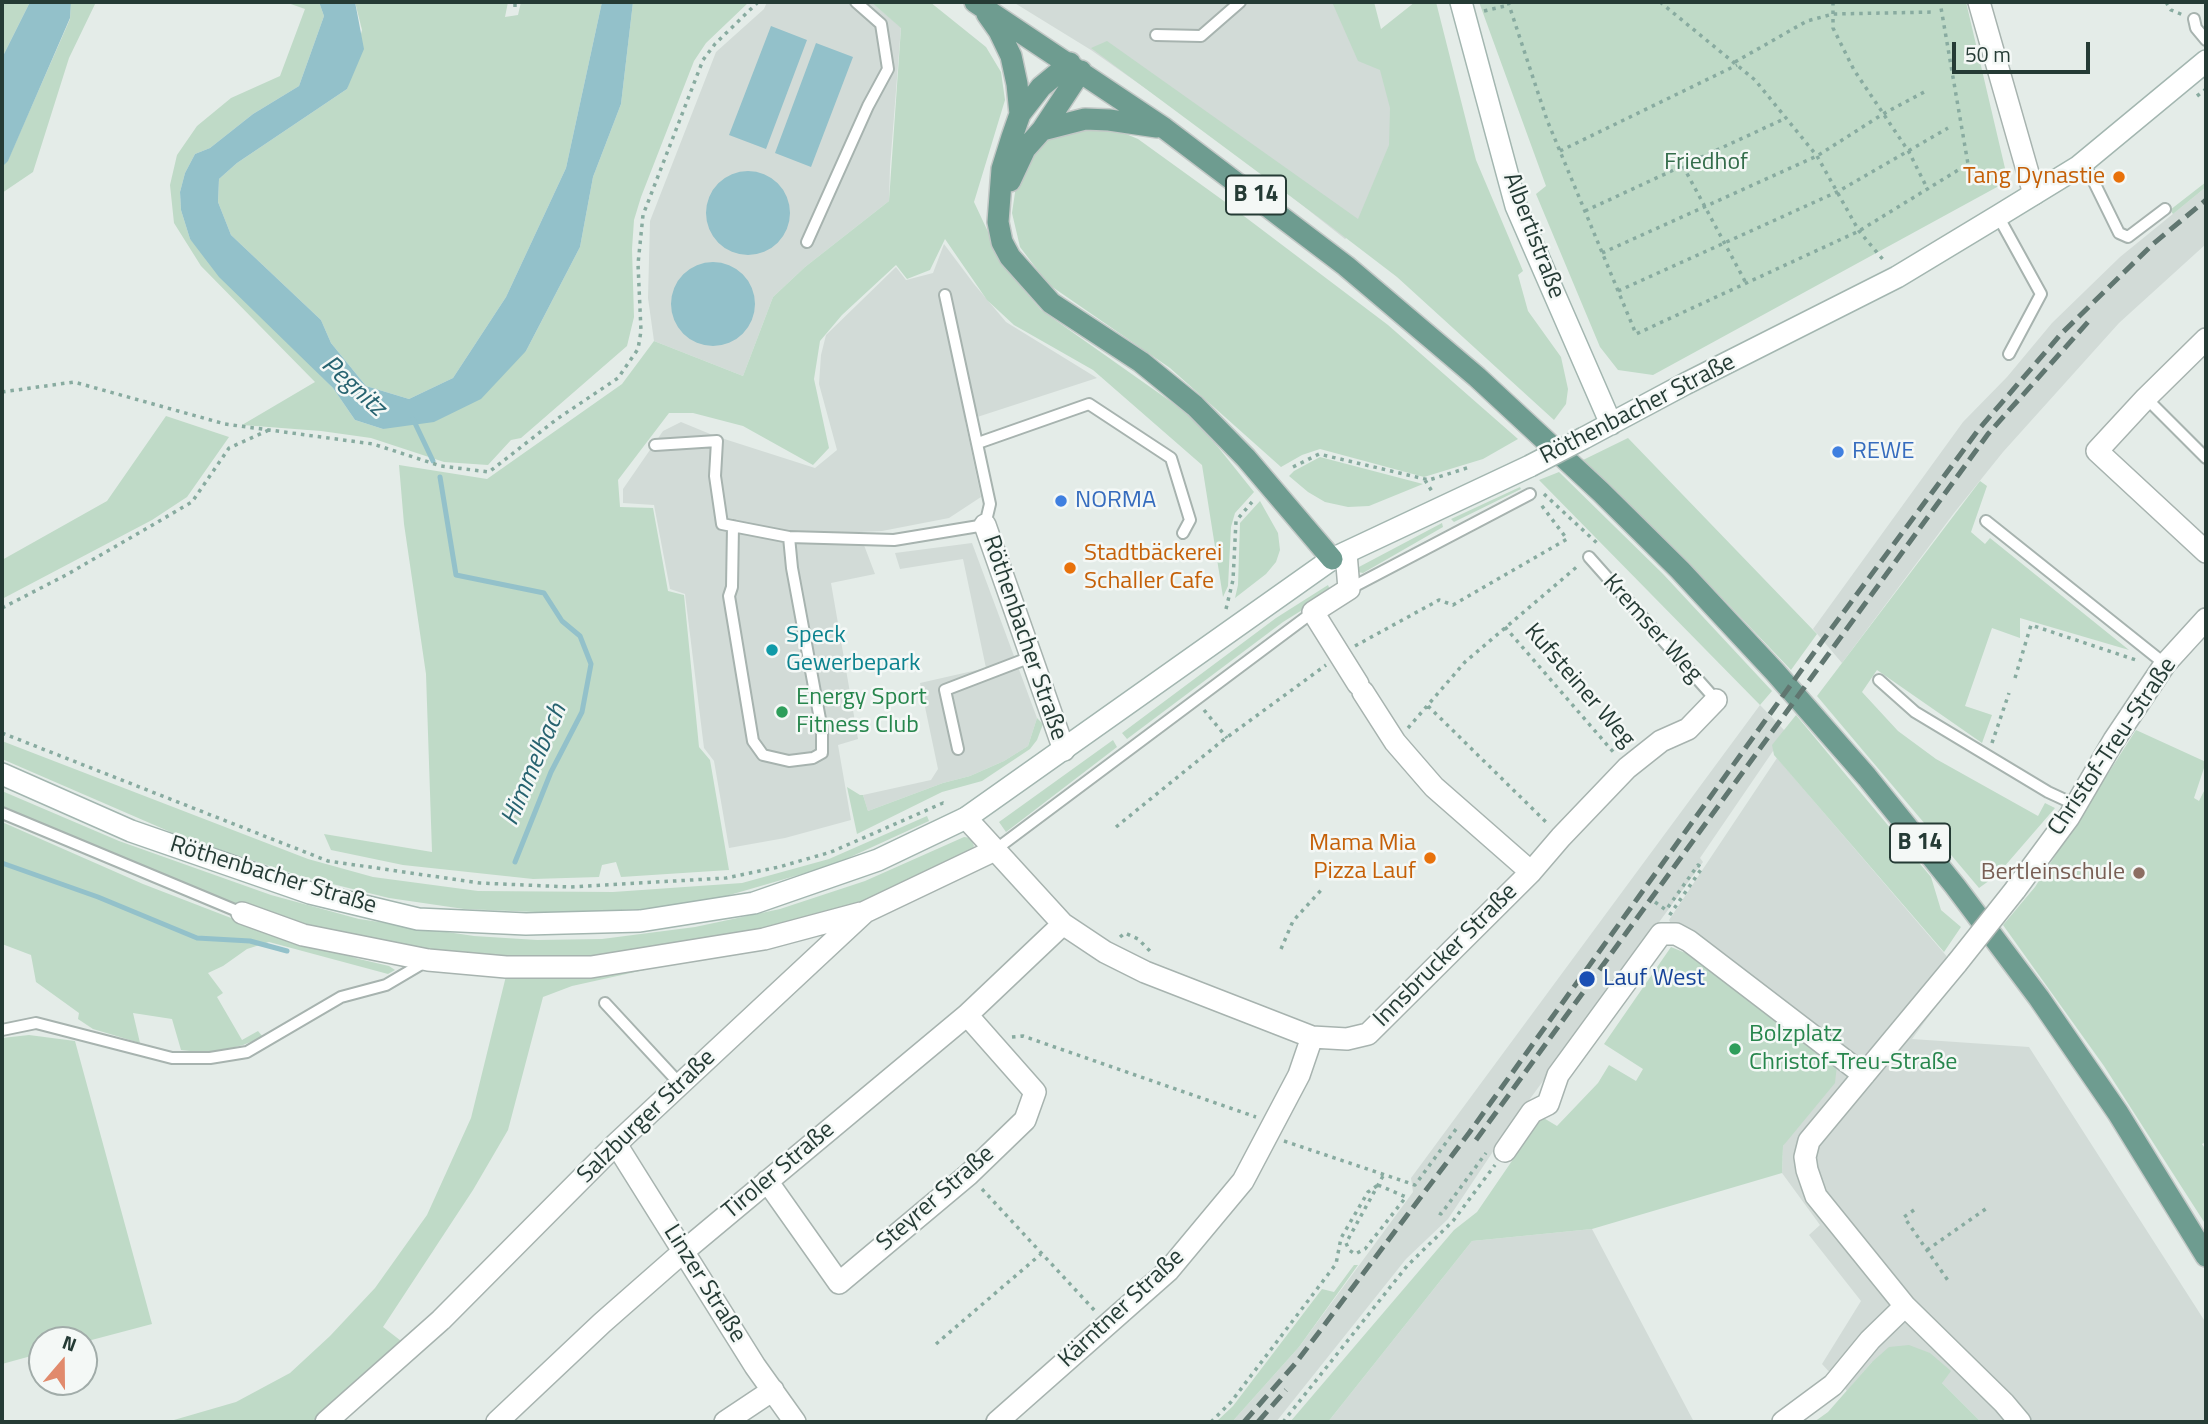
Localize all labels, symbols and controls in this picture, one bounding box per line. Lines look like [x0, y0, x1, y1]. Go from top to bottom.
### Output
scale bar [1956, 28, 2094, 72]
text: 50 m [1965, 38, 2011, 70]
park label: Friedhof [1664, 149, 1748, 177]
place label: Tang Dynastie [1963, 163, 2105, 191]
street label: Albertistraße [1496, 169, 1570, 303]
marker: Tang Dynastie [2111, 169, 2127, 185]
road number: B 14 [1226, 176, 1286, 214]
street label: Röthenbacher Straße [1536, 348, 1740, 472]
water label: Pegnitz [314, 350, 392, 424]
place label: REWE [1852, 438, 1915, 466]
marker: REWE [1830, 444, 1846, 460]
place label: NORMA [1075, 487, 1156, 515]
marker: NORMA [1053, 493, 1069, 509]
street label: Röthenbacher Straße [975, 532, 1073, 744]
place label: Stadtbäckerei Schaller Cafe [1084, 540, 1222, 596]
marker: Stadtbäckerei Schaller Cafe [1062, 560, 1078, 576]
street label: Kremser Weg [1596, 569, 1708, 689]
street label: Kufsteiner Weg [1517, 618, 1641, 754]
place label: Speck Gewerbepark [786, 622, 921, 678]
marker: Speck Gewerbepark [764, 642, 780, 658]
street label: Christof-Treu-Straße [2043, 653, 2183, 841]
place label: Energy Sport Fitness Club [796, 684, 927, 740]
water label: Himmelbach [495, 700, 575, 830]
marker: Energy Sport Fitness Club [774, 704, 790, 720]
road number: B 14 [1890, 824, 1950, 862]
place label: Mama Mia Pizza Lauf [1309, 830, 1416, 886]
street label: Röthenbacher Straße [166, 831, 380, 921]
marker: Mama Mia Pizza Lauf [1422, 850, 1438, 866]
place label: Bertleinschule [1981, 859, 2125, 887]
marker: Bertleinschule [2131, 865, 2147, 881]
street label: Innsbrucker Straße [1368, 878, 1524, 1034]
place label: Lauf West [1603, 965, 1705, 993]
marker: Lauf West [1577, 969, 1597, 989]
place label: Bolzplatz Christof-Treu-Straße [1749, 1021, 1957, 1077]
marker: Bolzplatz Christof-Treu-Straße [1727, 1041, 1743, 1057]
street label: Salzburger Straße [572, 1044, 722, 1190]
street label: Tiroler Straße [717, 1116, 841, 1226]
street label: Steyrer Straße [871, 1140, 1001, 1258]
street label: Linzer Straße [656, 1220, 752, 1348]
street label: Kärntner Straße [1053, 1243, 1191, 1375]
north arrow [28, 1326, 98, 1396]
text: N [59, 1327, 81, 1359]

